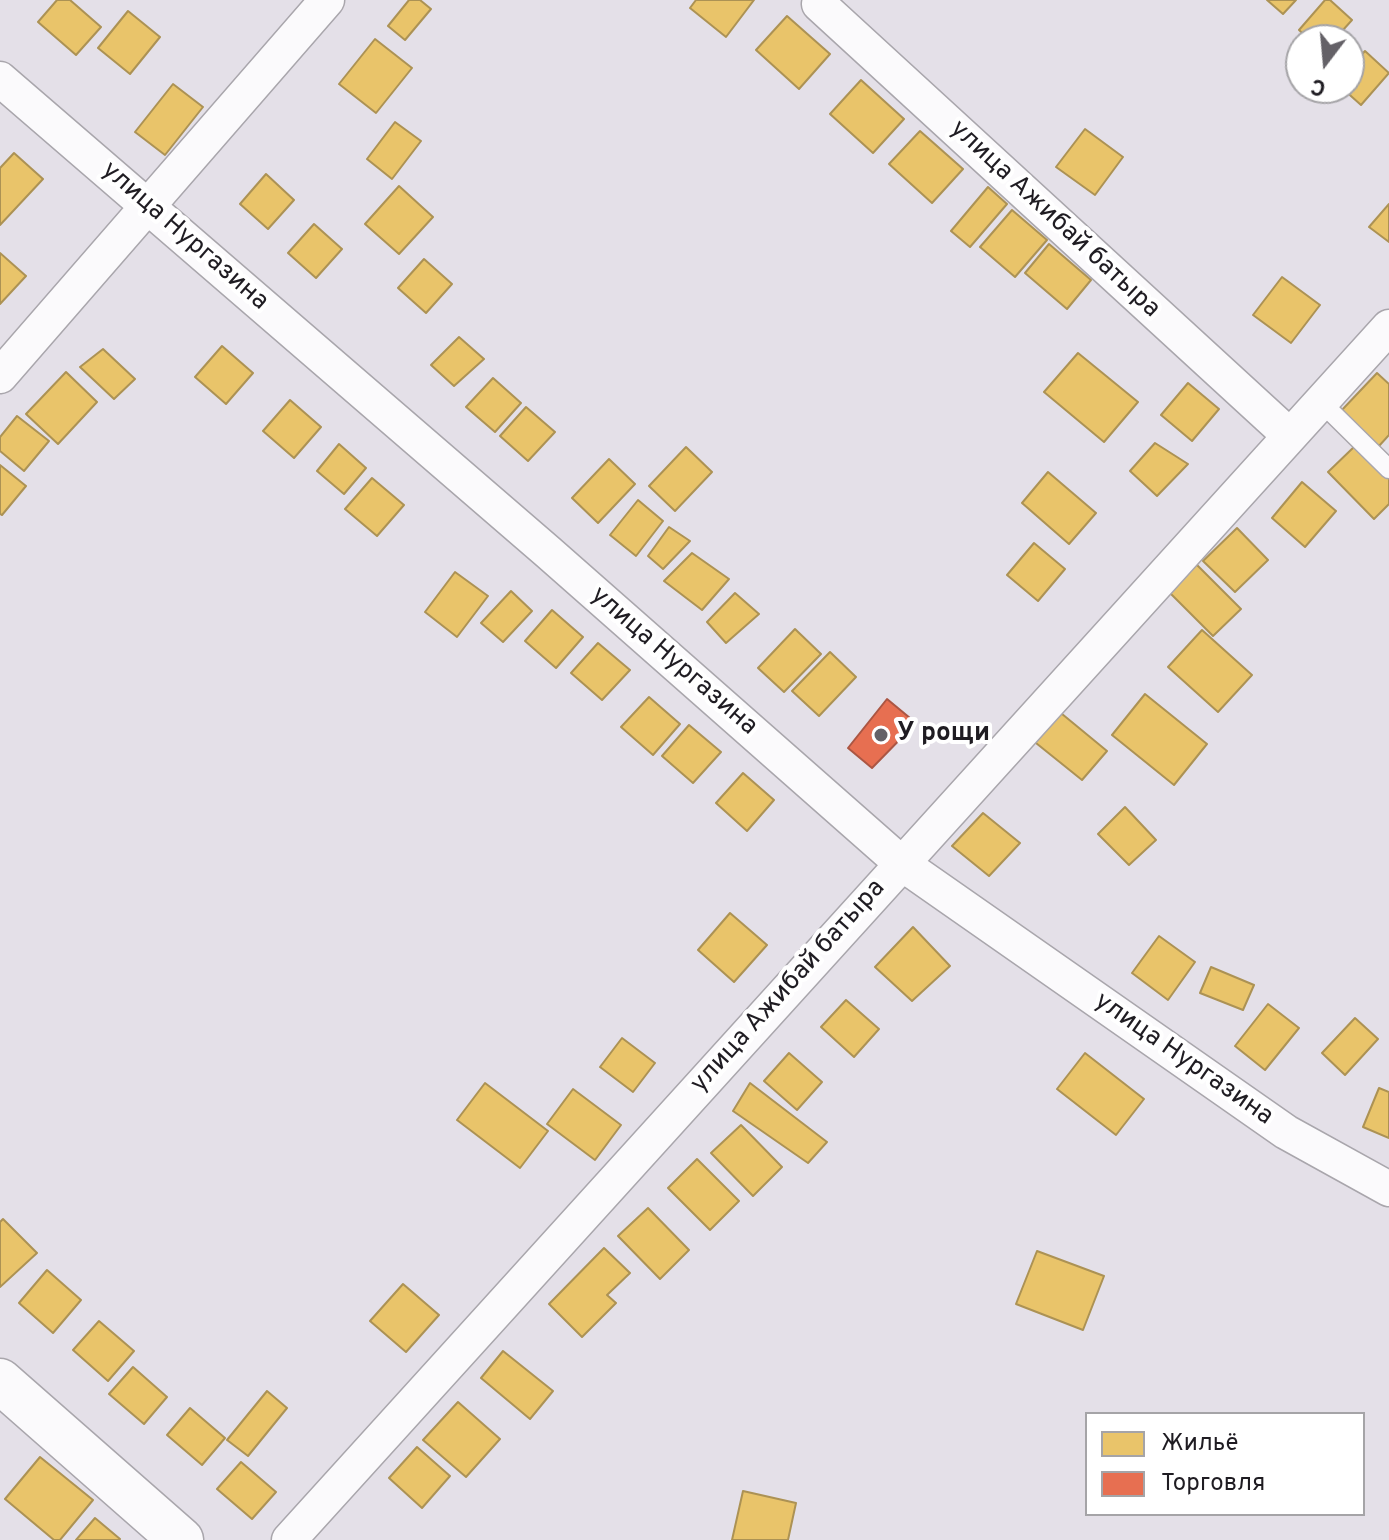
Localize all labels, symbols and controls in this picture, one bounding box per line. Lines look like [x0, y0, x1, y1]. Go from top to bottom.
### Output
north arrow [1285, 24, 1365, 104]
text: С [1308, 71, 1329, 101]
street label: улица Ажибай батыра [942, 114, 1166, 326]
street label: улица Нургазина [94, 156, 274, 318]
street label: улица Нургазина [583, 581, 763, 743]
place label: У рощи [897, 719, 990, 751]
marker: У рощи [872, 726, 890, 744]
street label: улица Ажибай батыра [685, 874, 893, 1100]
street label: улица Нургазина [1088, 987, 1278, 1133]
legend [1085, 1412, 1365, 1516]
text: Жильё [1161, 1429, 1238, 1459]
text: Торговля [1161, 1469, 1265, 1499]

